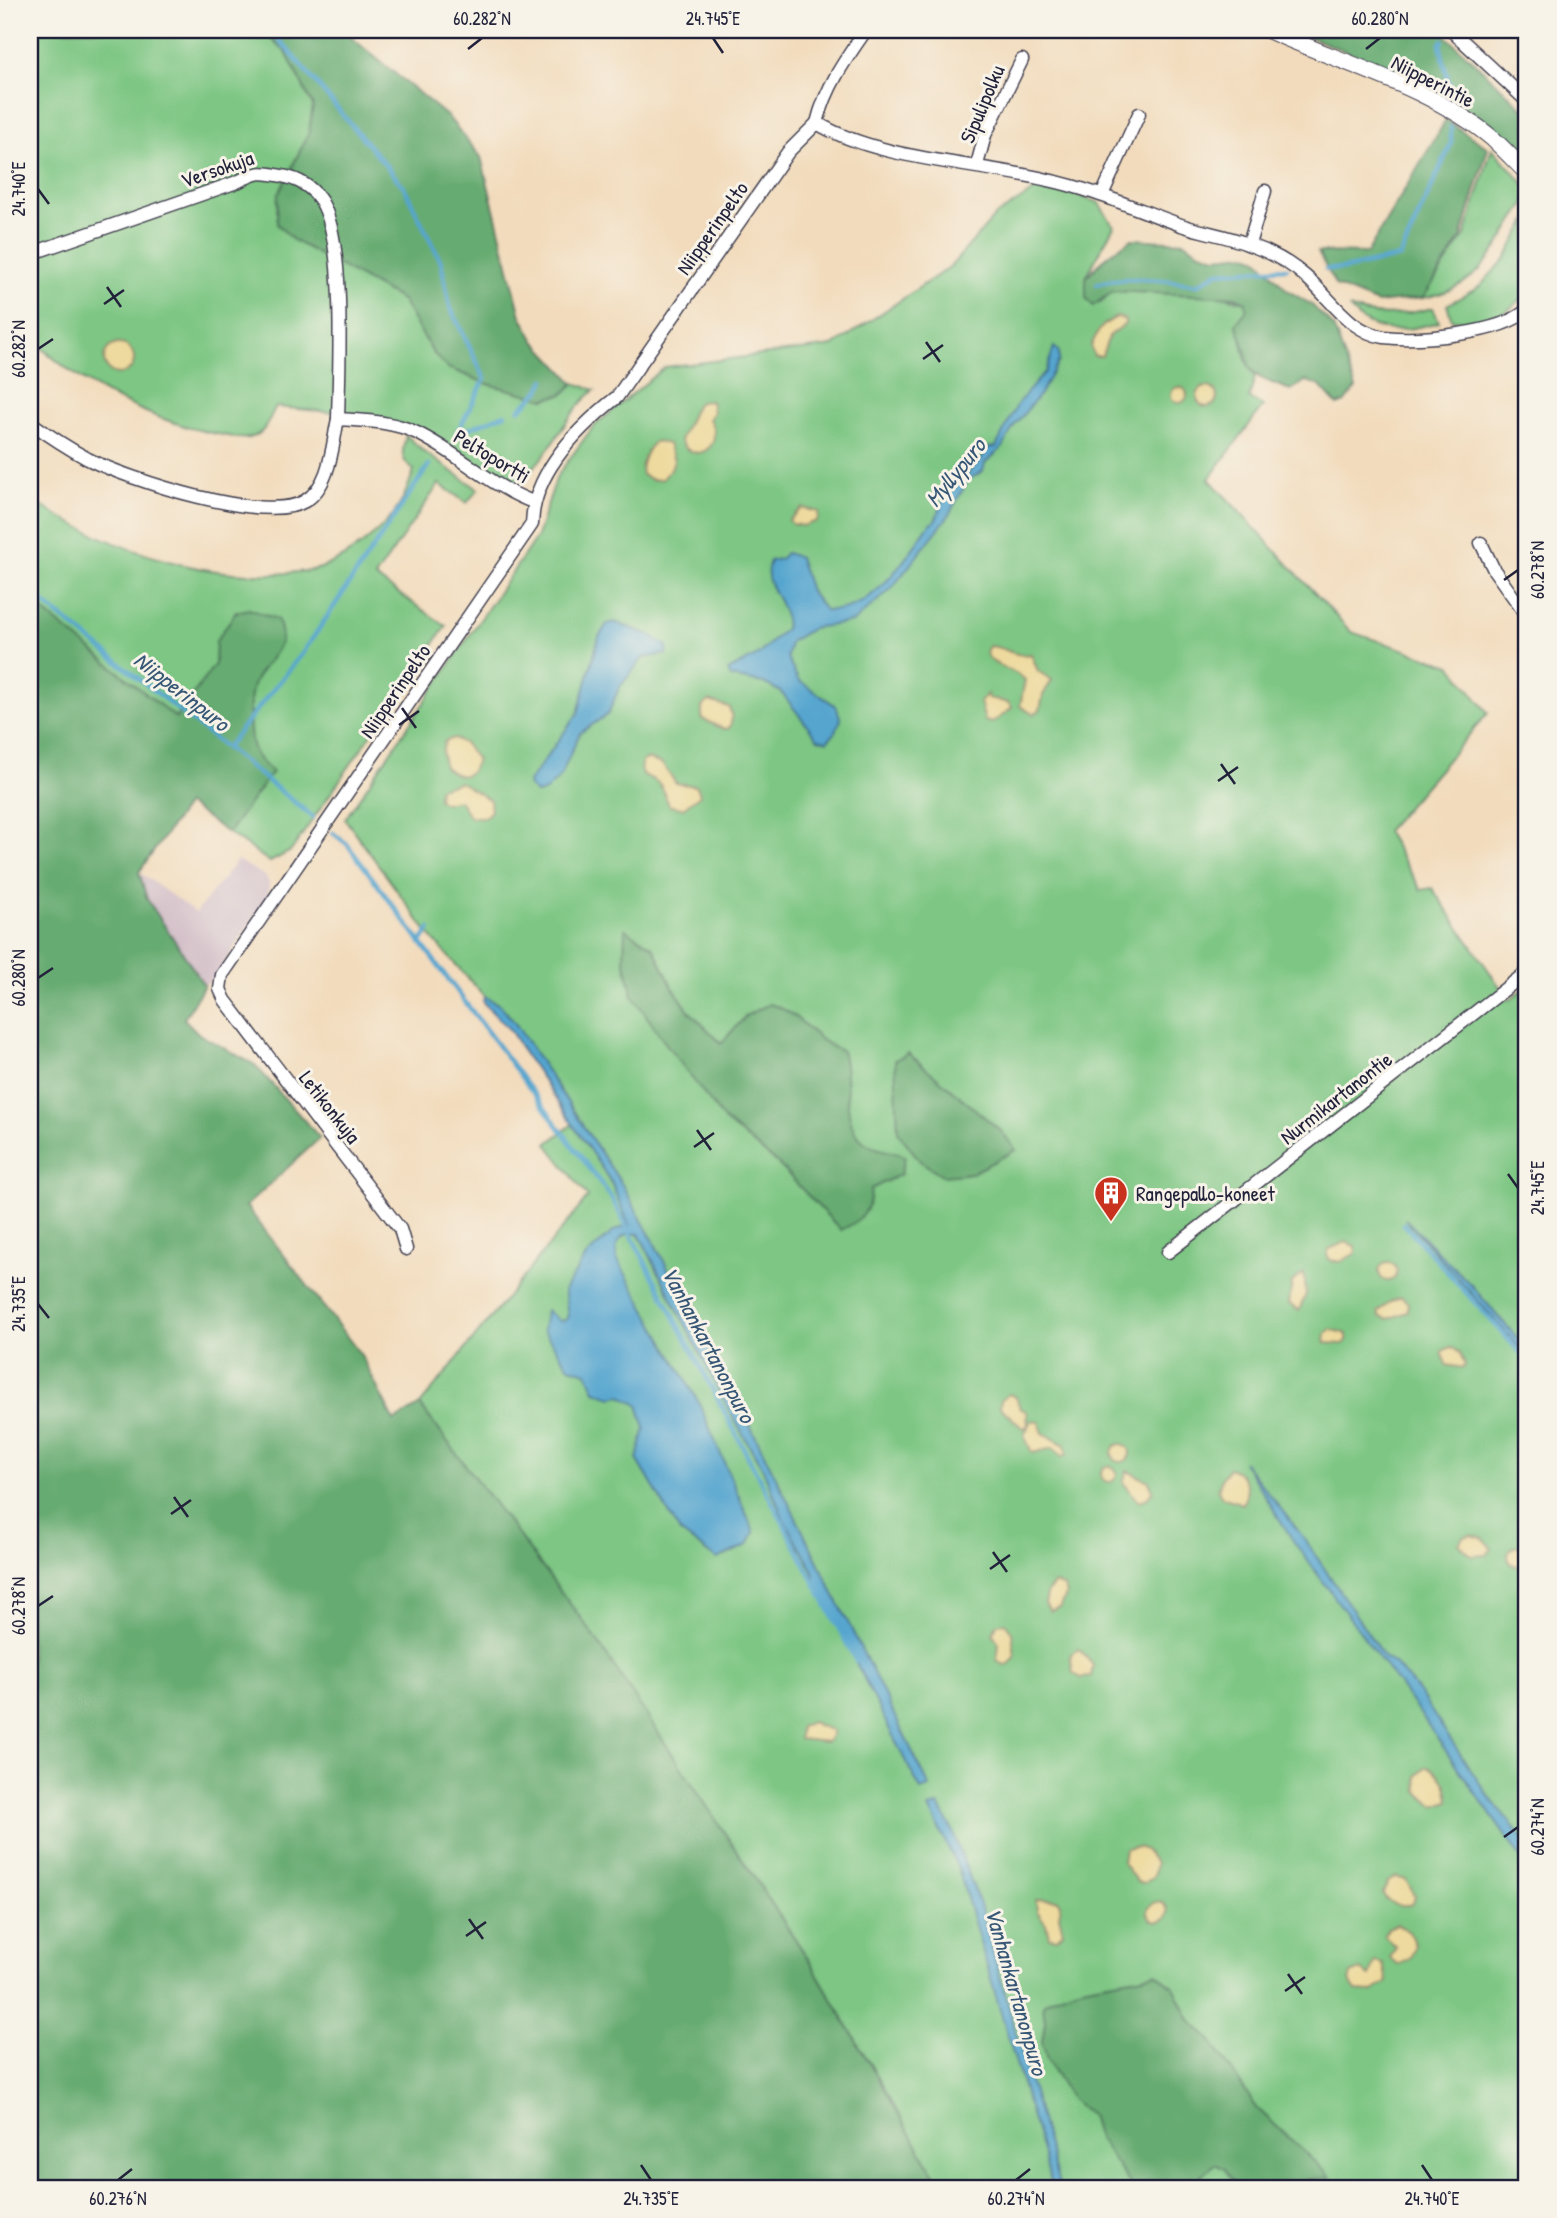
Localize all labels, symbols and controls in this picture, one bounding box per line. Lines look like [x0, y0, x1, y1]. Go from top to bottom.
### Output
text: 60.282°N [453, 6, 511, 31]
text: 24.745°E [686, 6, 740, 31]
text: 60.280°N [1351, 6, 1409, 31]
street label: Niipperintie [1387, 48, 1479, 114]
street label: Sipulipolku [953, 60, 1012, 147]
street label: Versokuja [177, 143, 257, 195]
text: 24.740°E [6, 162, 31, 216]
street label: Niipperinpelto [669, 176, 755, 280]
text: 60.282°N [6, 320, 31, 378]
street label: Peltoportti [448, 422, 536, 490]
water label: Myllypuro [918, 430, 994, 514]
text: 60.278°N [1525, 541, 1550, 599]
street label: Niipperinpelto [353, 638, 437, 744]
water label: Niipperinpuro [127, 644, 237, 740]
text: 60.280°N [6, 949, 31, 1007]
street label: Nurmikartanontie [1274, 1045, 1398, 1151]
street label: Letikonkuja [292, 1065, 368, 1149]
text: 24.745°E [1525, 1161, 1550, 1215]
building icon: Rangepallo-koneet [1092, 1174, 1130, 1223]
place label: Rangepallo-koneet [1136, 1179, 1276, 1208]
water label: Vanhankartanonpuro [654, 1260, 764, 1430]
text: 24.735°E [6, 1276, 31, 1332]
text: 60.278°N [6, 1577, 31, 1635]
text: 60.274°N [1525, 1799, 1550, 1855]
water label: Vanhankartanonpuro [977, 1904, 1056, 2080]
text: 60.276°N [89, 2186, 147, 2211]
text: 24.735°E [623, 2186, 679, 2211]
text: 60.274°N [988, 2186, 1044, 2211]
text: 24.740°E [1405, 2186, 1459, 2211]

